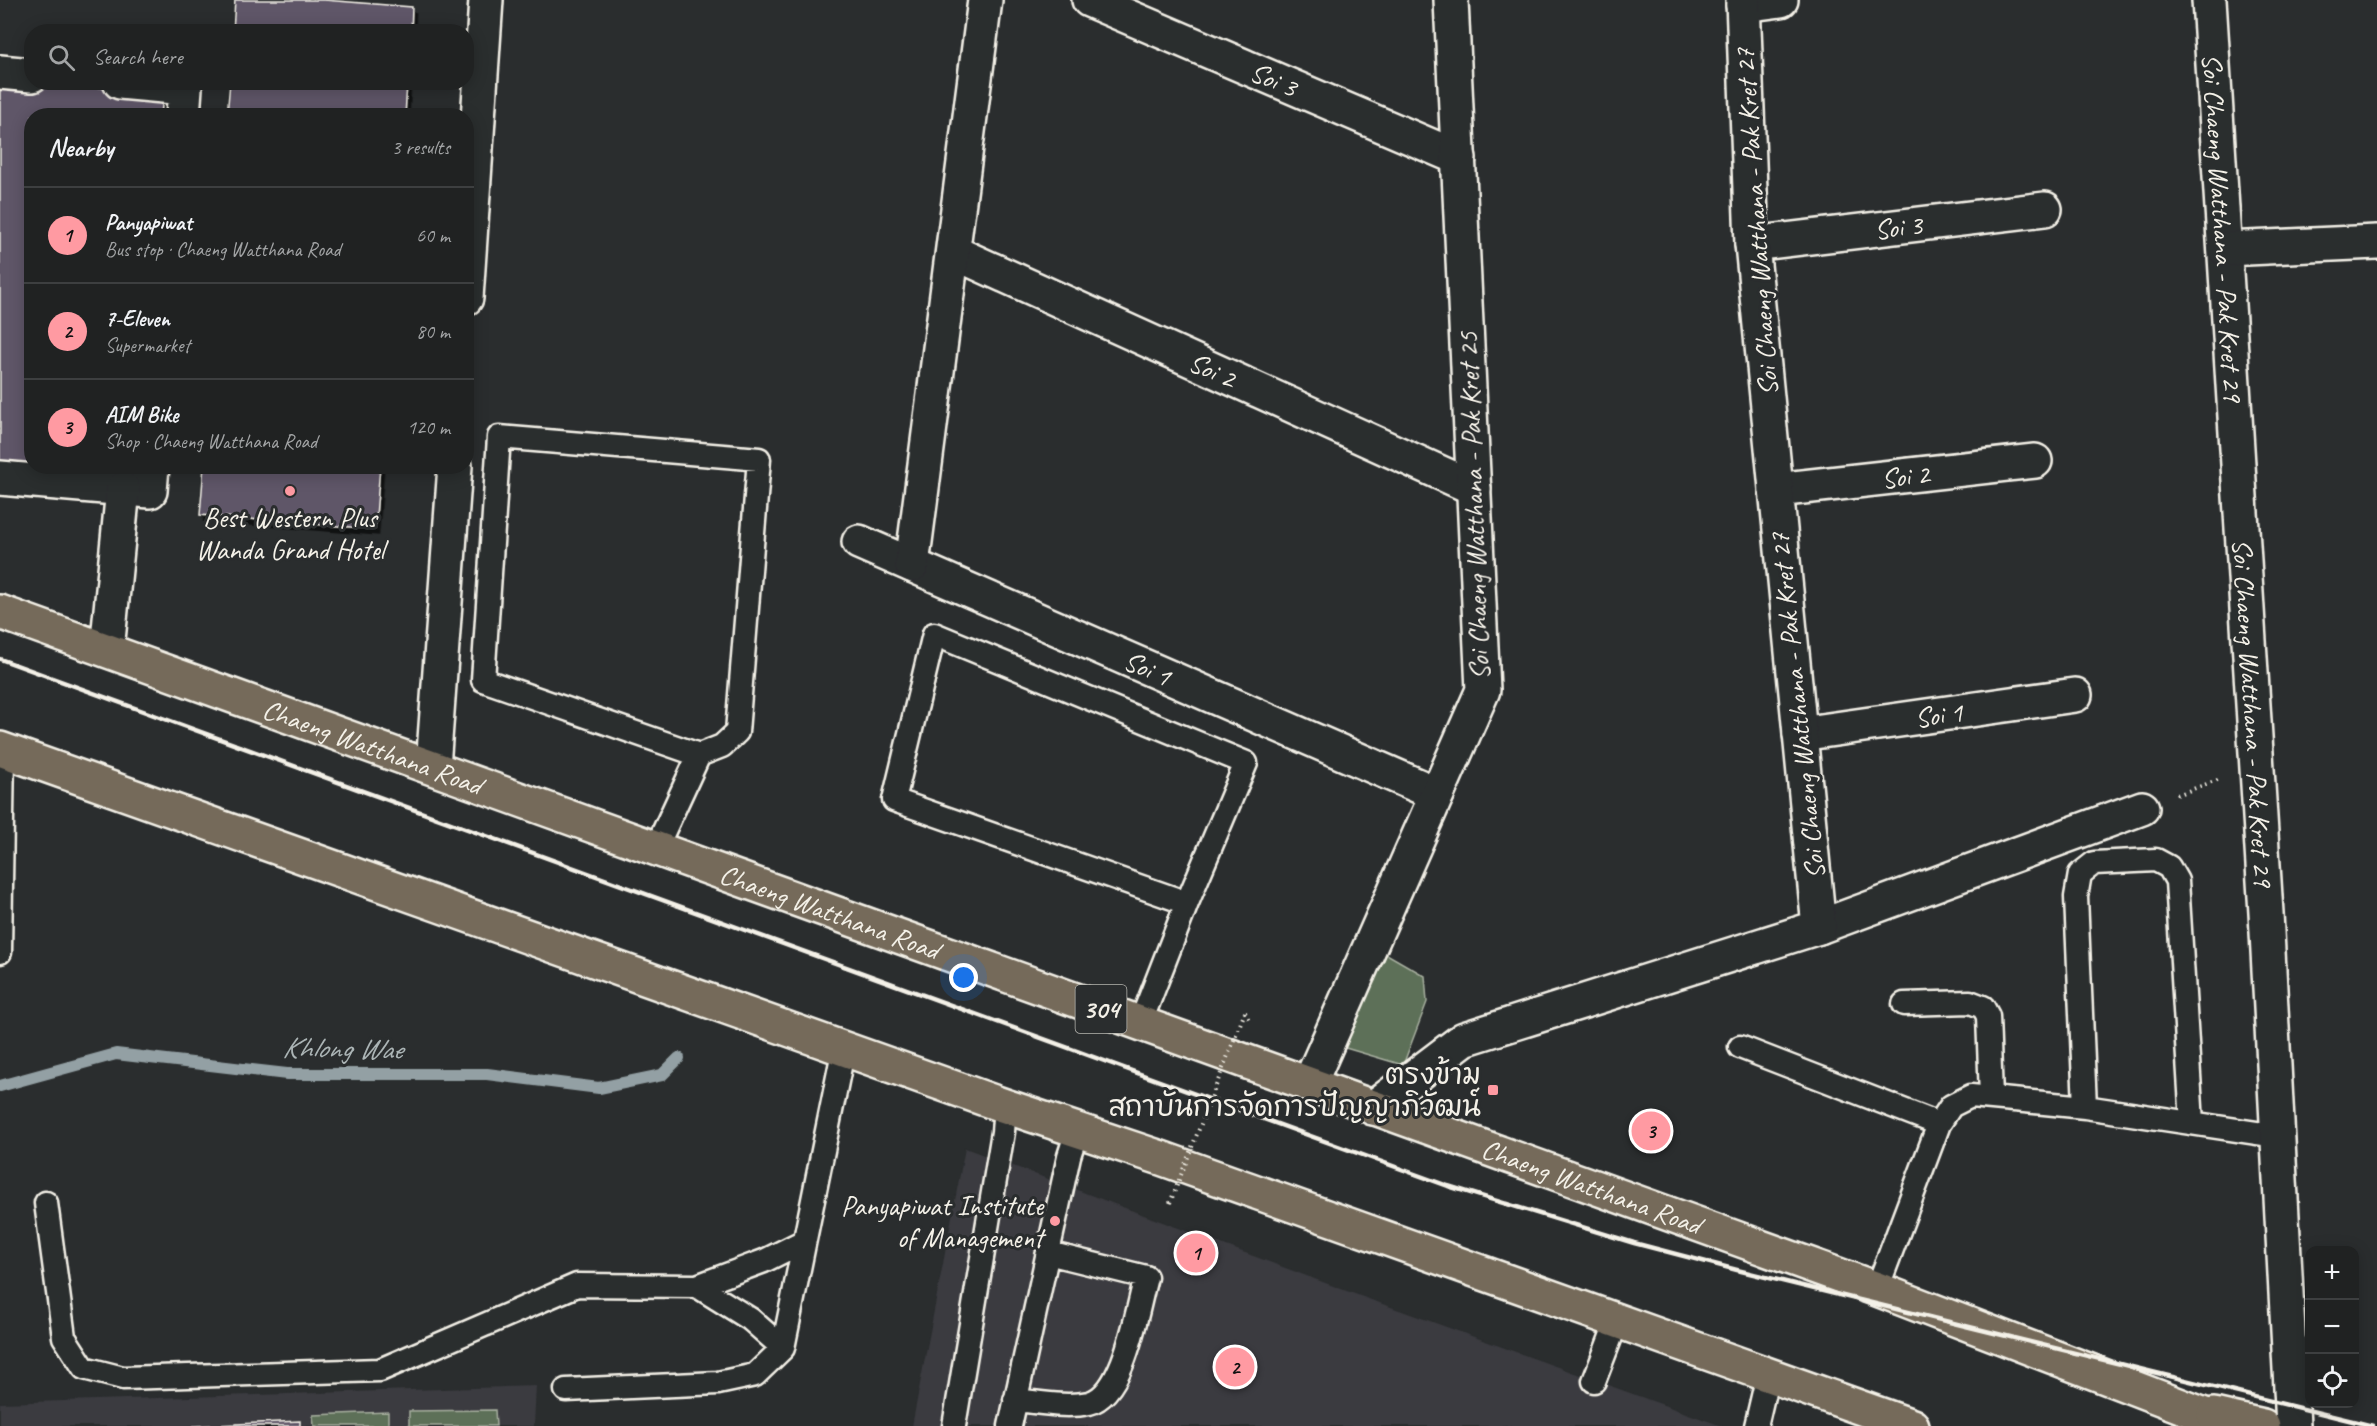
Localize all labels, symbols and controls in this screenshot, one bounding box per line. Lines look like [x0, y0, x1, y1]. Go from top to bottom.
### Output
search box [24, 24, 474, 90]
icon: search [45, 41, 78, 74]
text: Search here [93, 43, 183, 71]
street label: Soi Chaeng Watthana - Pak Kret 27 [1726, 46, 1786, 397]
street label: Soi 3 [1245, 53, 1305, 105]
street label: Soi Chaeng Watthana - Pak Kret 29 [2195, 53, 2252, 405]
text: Nearby [48, 131, 113, 164]
text: 3 results [391, 135, 450, 160]
street label: Soi 3 [1872, 206, 1926, 247]
text: Panyapiwat [105, 209, 192, 237]
text: 1 [63, 223, 72, 248]
text: 60 m [416, 223, 450, 248]
text: Bus stop · Chaeng Watthana Road [105, 237, 341, 262]
text: 7-Eleven [105, 305, 170, 333]
text: 2 [63, 319, 72, 344]
text: 80 m [416, 319, 450, 344]
street label: Soi Chaeng Watthana - Pak Kret 25 [1449, 330, 1497, 681]
text: Supermarket [105, 333, 190, 358]
street label: Soi 2 [1184, 344, 1244, 396]
text: AIM Bike [105, 401, 178, 429]
text: 3 [63, 415, 72, 440]
text: 120 m [407, 415, 450, 440]
text: Shop · Chaeng Watthana Road [105, 429, 317, 454]
street label: Soi 2 [1879, 455, 1933, 496]
marker: Best Western Plus Wanda Grand Hotel [283, 484, 297, 498]
place label: Best Western Plus Wanda Grand Hotel [196, 500, 390, 567]
street label: Soi Chaeng Watthana - Pak Kret 27 [1761, 530, 1833, 881]
street label: Soi Chaeng Watthana - Pak Kret 29 [2225, 538, 2282, 890]
street label: Soi 1 [1119, 642, 1178, 694]
street label: Chaeng Watthana Road [258, 691, 491, 803]
street label: Soi 1 [1912, 693, 1966, 735]
street label: Chaeng Watthana Road [715, 856, 948, 968]
your location [949, 963, 978, 992]
road number: 304 [1076, 985, 1126, 1033]
water label: Khlong Wae [282, 1028, 406, 1068]
place label: ตรงข้าม สถาบันการจัดการปัญญาภิวัฒน์ [1108, 1056, 1481, 1124]
marker: ตรงข้าม สถาบันการจัดการปัญญาภิวัฒน์ [1486, 1083, 1500, 1097]
pin: 3 [1632, 1108, 1670, 1154]
street label: Chaeng Watthana Road [1477, 1130, 1710, 1243]
place label: Panyapiwat Institute of Management [841, 1188, 1047, 1255]
marker: Panyapiwat Institute of Management [1048, 1214, 1062, 1228]
pin: 1 [1176, 1230, 1216, 1276]
map controls [2305, 1246, 2359, 1408]
button: + [2305, 1246, 2359, 1300]
button: − [2305, 1300, 2359, 1354]
pin: 2 [1216, 1344, 1254, 1390]
button: locate [2305, 1354, 2359, 1408]

